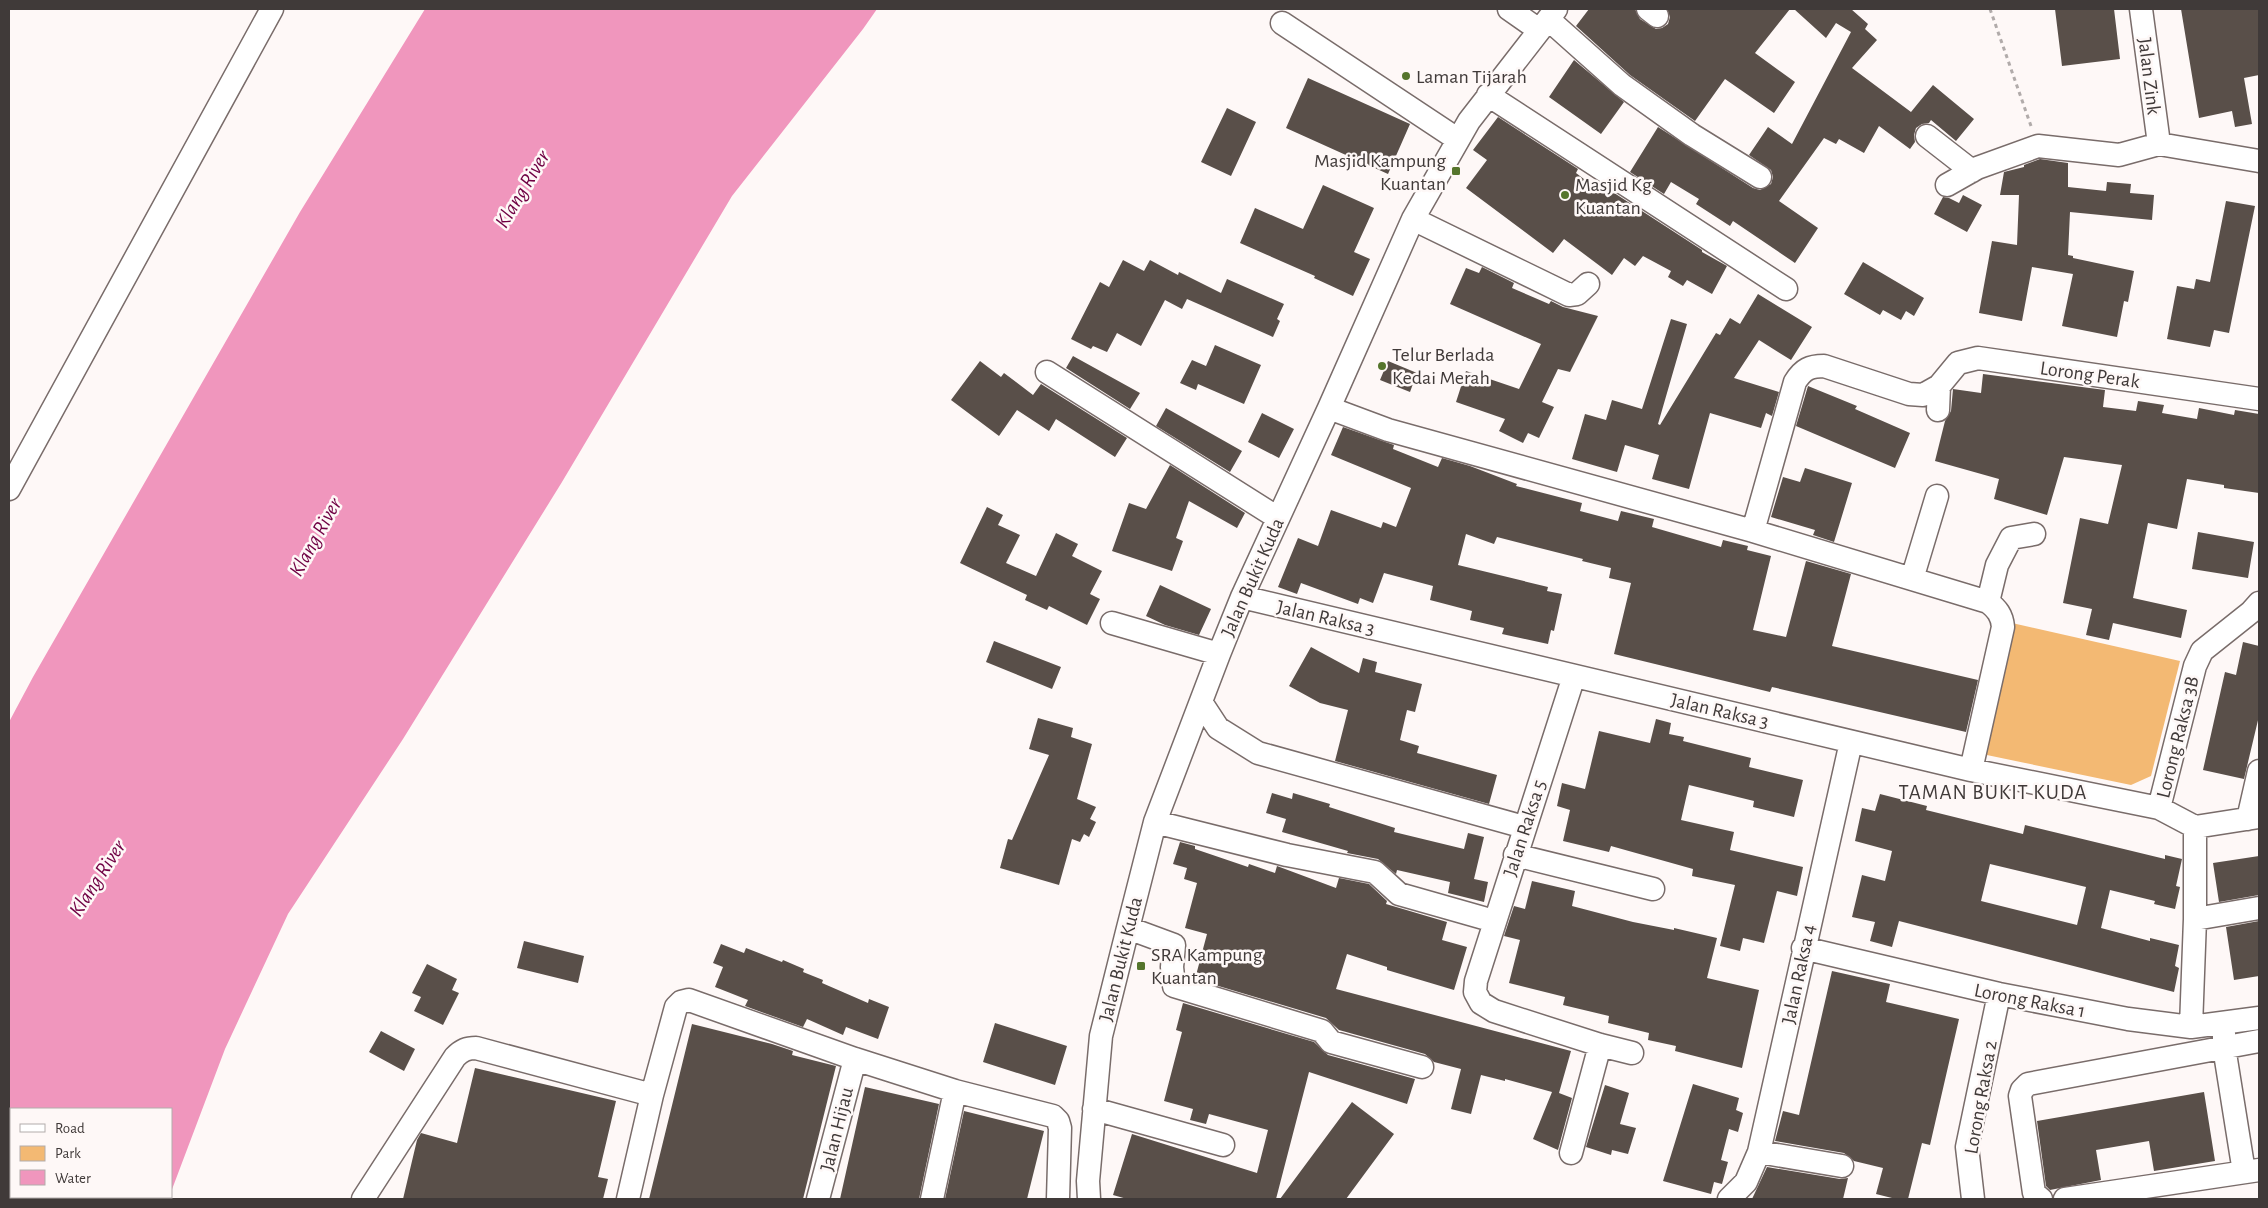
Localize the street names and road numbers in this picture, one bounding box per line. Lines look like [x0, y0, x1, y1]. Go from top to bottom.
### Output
street label: Jalan Zink [2134, 36, 2164, 116]
street label: Lorong Perak [2039, 358, 2141, 392]
street label: Jalan Bukit Kuda [1218, 515, 1288, 640]
street label: Jalan Raksa 3 [1275, 597, 1377, 639]
street label: Lorong Raksa 3B [2153, 674, 2203, 800]
street label: Jalan Raksa 3 [1669, 690, 1771, 732]
street label: Jalan Raksa 5 [1500, 778, 1550, 879]
street label: Jalan Bukit Kuda [1096, 895, 1146, 1024]
street label: Jalan Raksa 4 [1779, 923, 1819, 1026]
street label: Lorong Raksa 1 [1972, 980, 2087, 1022]
street label: Lorong Raksa 2 [1961, 1039, 2001, 1156]
street label: Jalan Hijau [817, 1085, 857, 1173]

